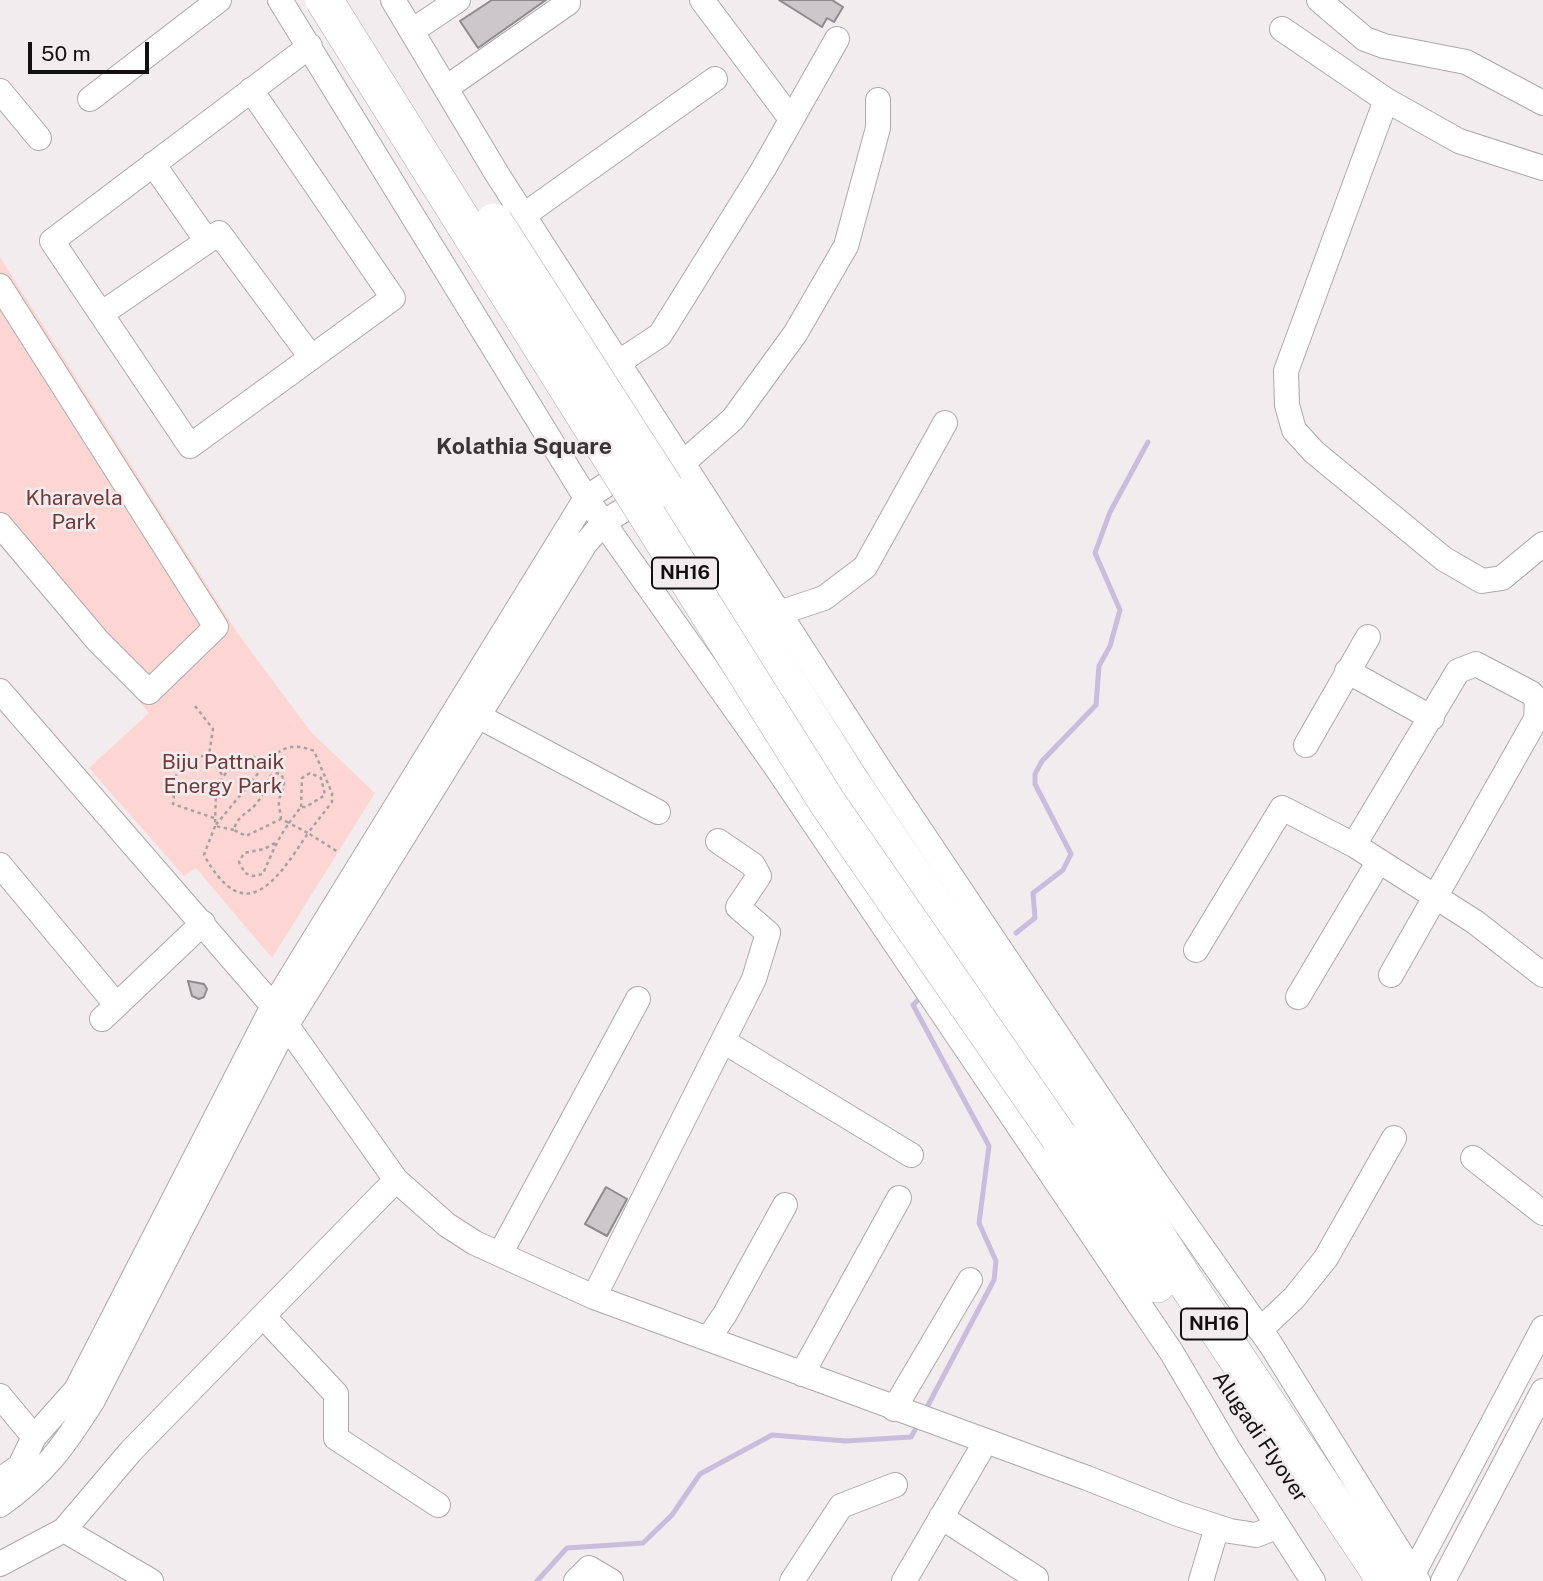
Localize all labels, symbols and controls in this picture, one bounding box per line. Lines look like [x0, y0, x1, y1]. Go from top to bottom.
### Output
scale bar [32, 28, 152, 72]
text: 50 m [41, 41, 91, 66]
district label: Kolathia Square [436, 433, 612, 461]
park label: Kharavela Park [25, 486, 123, 536]
road number: NH16 [652, 558, 718, 588]
park label: Biju Pattnaik Energy Park [162, 750, 284, 800]
road number: NH16 [1181, 1308, 1247, 1340]
street label: Alugadi Flyover [1207, 1367, 1313, 1507]

